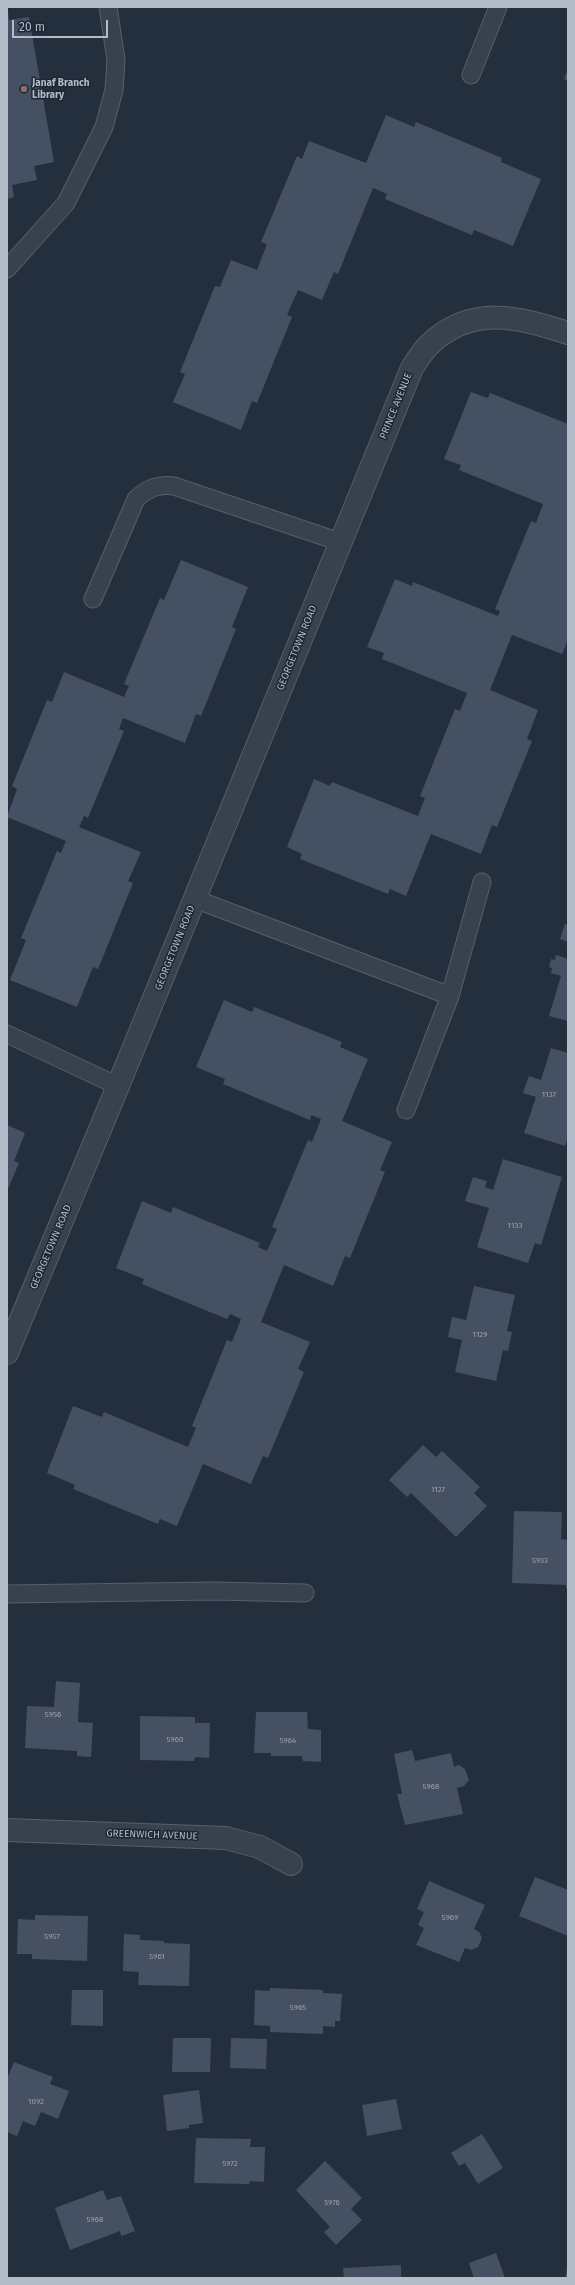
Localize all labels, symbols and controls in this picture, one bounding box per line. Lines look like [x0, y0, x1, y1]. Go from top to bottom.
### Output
scale bar [14, 12, 110, 38]
text: 20 m [19, 20, 45, 34]
place label: Janaf Branch Library [32, 77, 89, 100]
marker: Janaf Branch Library [19, 84, 29, 94]
street label: PRINCE AVENUE [377, 371, 415, 441]
street label: GEORGETOWN ROAD [274, 604, 320, 692]
street label: GEORGETOWN ROAD [152, 904, 198, 992]
house number: 1137 [542, 1090, 556, 1100]
street label: GEORGETOWN ROAD [28, 1203, 74, 1291]
house number: 1133 [508, 1221, 522, 1231]
house number: 1129 [473, 1330, 487, 1340]
house number: 1127 [431, 1485, 445, 1495]
house number: 5933 [532, 1556, 548, 1566]
house number: 5956 [45, 1710, 61, 1720]
house number: 5960 [167, 1735, 183, 1745]
house number: 5964 [280, 1736, 296, 1746]
house number: 5968 [423, 1782, 439, 1792]
street label: GREENWICH AVENUE [106, 1827, 198, 1843]
house number: 5969 [442, 1913, 458, 1923]
house number: 5957 [44, 1932, 60, 1942]
house number: 5961 [149, 1952, 165, 1962]
house number: 5965 [290, 2003, 306, 2013]
house number: 1092 [28, 2097, 44, 2107]
house number: 5972 [222, 2159, 238, 2169]
house number: 5976 [324, 2198, 340, 2208]
house number: 5968 [87, 2215, 103, 2225]

